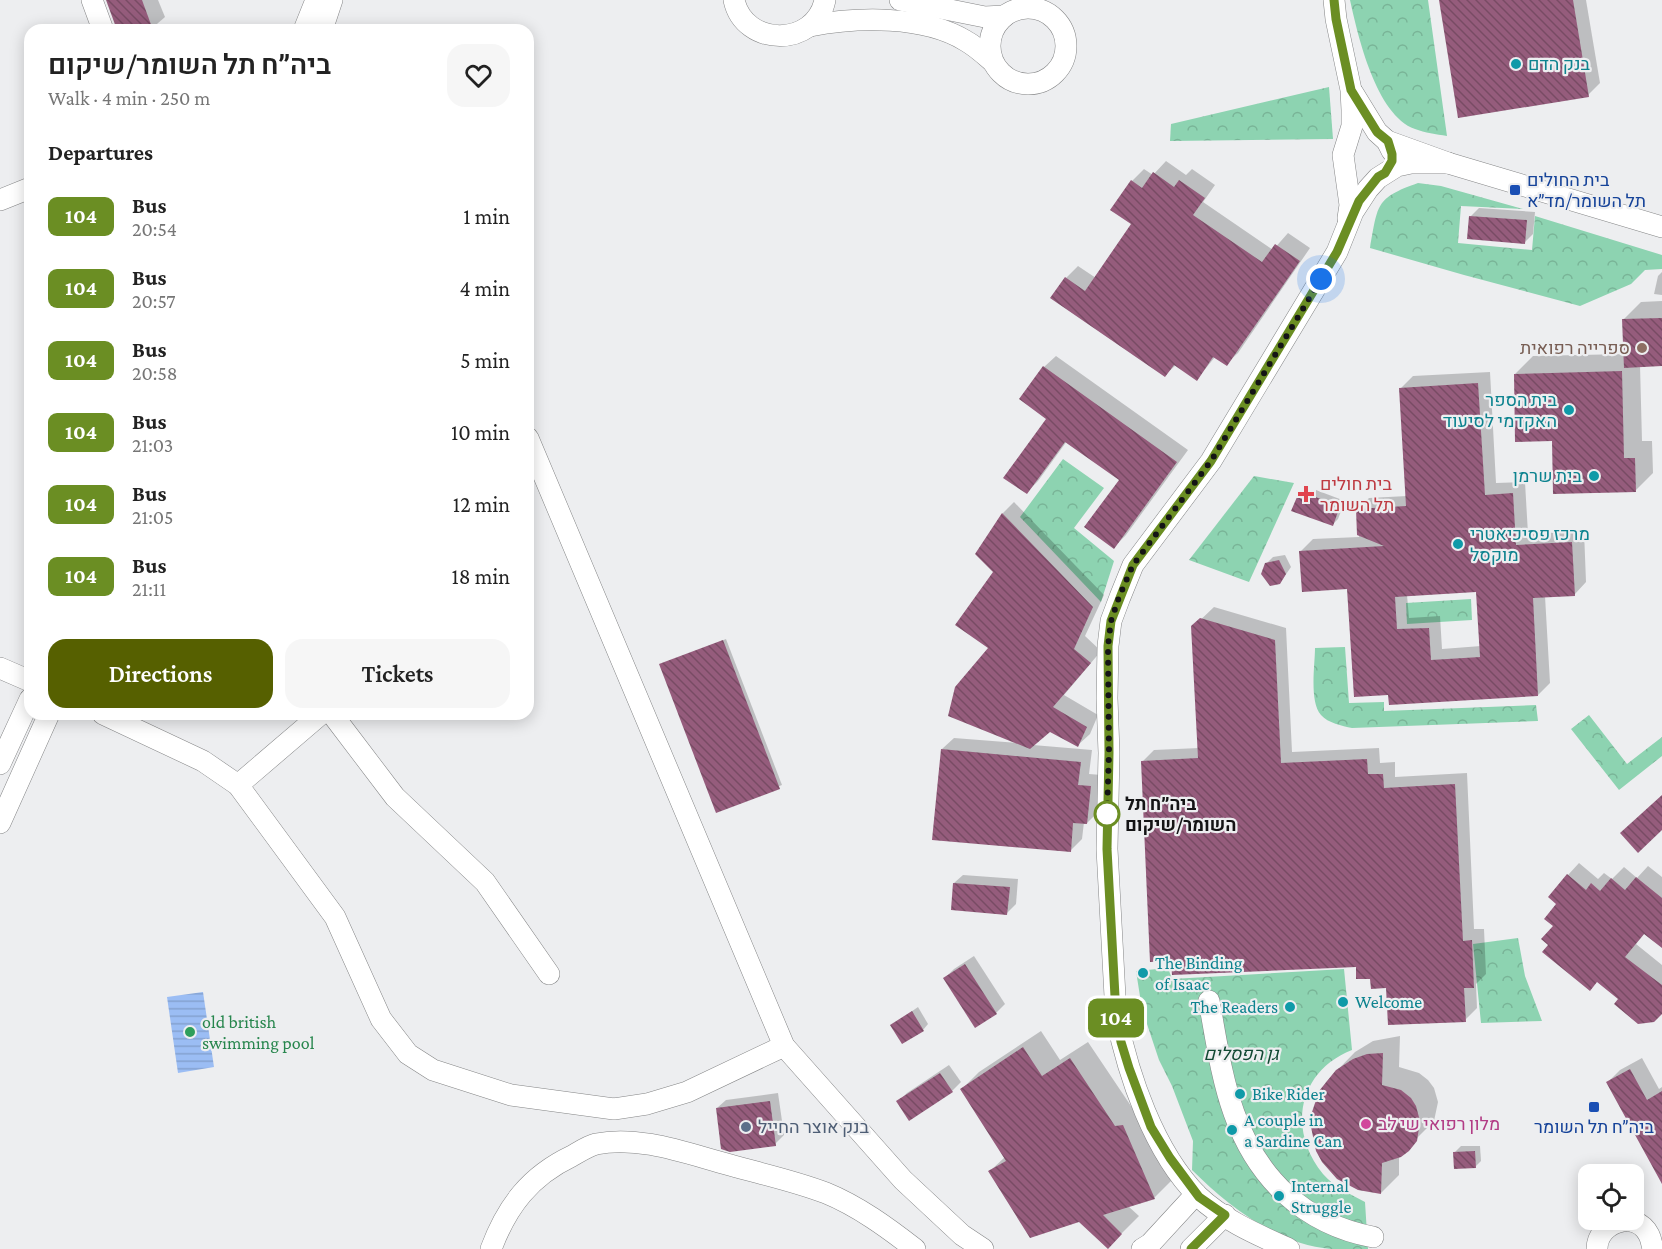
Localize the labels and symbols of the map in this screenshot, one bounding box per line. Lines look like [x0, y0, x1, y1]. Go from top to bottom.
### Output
place label: בנק הדם [1528, 54, 1590, 74]
marker: בנק הדם [1509, 57, 1523, 71]
place label: בית החולים תל השומר/מד״א [1527, 170, 1646, 211]
marker: בית החולים תל השומר/מד״א [1508, 183, 1522, 197]
your location [1306, 264, 1336, 294]
place label: ספרייה רפואית [1520, 338, 1630, 358]
marker: ספרייה רפואית [1635, 341, 1649, 355]
place label: בית הספר האקדמי לסיעוד [1443, 390, 1558, 431]
marker: בית הספר האקדמי לסיעוד [1562, 403, 1576, 417]
place label: בית שרמן [1513, 466, 1583, 486]
marker: בית שרמן [1587, 469, 1601, 483]
place label: בית חולים תל השומר [1320, 474, 1394, 515]
marker: בית חולים תל השומר [1297, 485, 1315, 503]
place label: מרכז פסיכיאטרי מוקסל [1470, 524, 1590, 565]
marker: מרכז פסיכיאטרי מוקסל [1451, 537, 1465, 551]
place label: ביה״ח תל השומר/שיקום [1125, 794, 1236, 835]
marker: ביה״ח תל השומר/שיקום [1094, 801, 1120, 827]
place label: The Binding of Isaac [1155, 953, 1243, 994]
marker: The Binding of Isaac [1136, 966, 1150, 980]
place label: Welcome [1355, 992, 1422, 1012]
marker: Welcome [1336, 995, 1350, 1009]
place label: The Readers [1191, 997, 1278, 1017]
line badge: 104 [1082, 998, 1150, 1038]
marker: The Readers [1283, 1000, 1297, 1014]
place label: old british swimming pool [202, 1012, 315, 1053]
marker: old british swimming pool [183, 1025, 197, 1039]
park label: גן הפסלים [1204, 1044, 1280, 1064]
place label: Bike Rider [1252, 1084, 1325, 1104]
marker: Bike Rider [1233, 1087, 1247, 1101]
marker: ביה״ח תל השומר [1587, 1100, 1601, 1114]
place label: A couple in a Sardine Can [1244, 1110, 1342, 1151]
place label: מלון רפואי שי לב [1378, 1114, 1500, 1134]
place label: בנק אוצר החייל [758, 1117, 870, 1137]
marker: מלון רפואי שי לב [1359, 1117, 1373, 1131]
place label: ביה״ח תל השומר [1534, 1117, 1655, 1137]
marker: בנק אוצר החייל [739, 1120, 753, 1134]
marker: A couple in a Sardine Can [1225, 1123, 1239, 1137]
place label: Internal Struggle [1291, 1176, 1351, 1217]
marker: Internal Struggle [1272, 1189, 1286, 1203]

